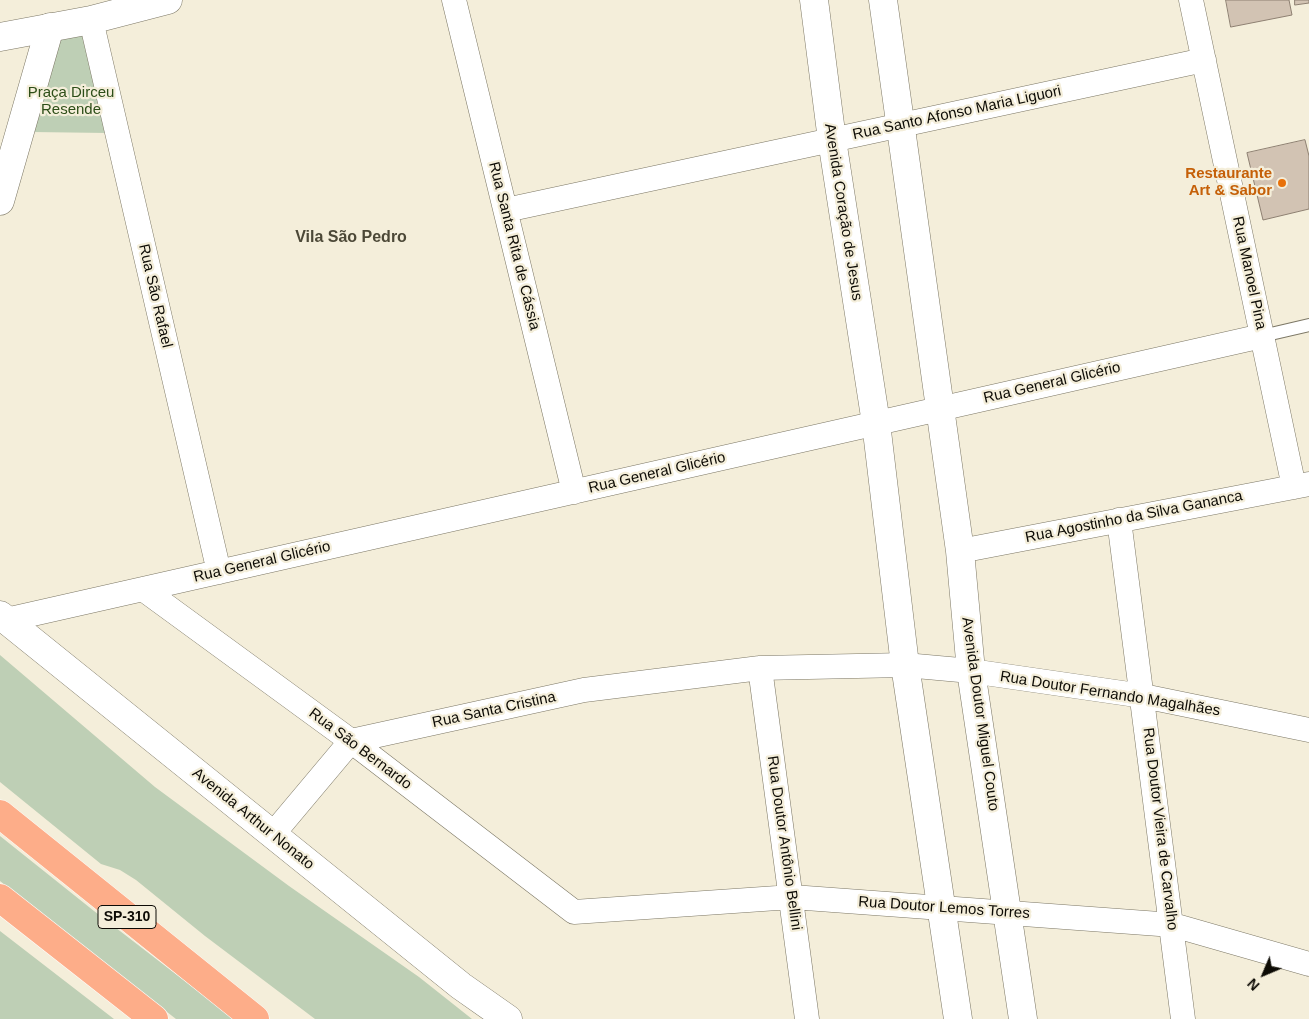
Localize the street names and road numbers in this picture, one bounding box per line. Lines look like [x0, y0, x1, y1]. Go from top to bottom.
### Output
street label: Rua Santo Afonso Maria Liguori [851, 82, 1063, 144]
street label: Avenida Coração de Jesus [820, 122, 866, 302]
street label: Rua Santa Rita de Cássia [484, 160, 544, 332]
street label: Rua Manoel Pina [1228, 215, 1270, 331]
street label: Rua São Rafael [134, 242, 176, 350]
street label: Rua General Glicério [982, 358, 1122, 408]
street label: Rua General Glicério [587, 448, 727, 498]
street label: Rua Agostinho da Silva Gananca [1024, 487, 1244, 547]
street label: Rua General Glicério [192, 537, 332, 587]
street label: Avenida Doutor Miguel Couto [957, 616, 1003, 812]
street label: Rua Doutor Fernando Magalhães [999, 668, 1221, 720]
street label: Rua Santa Cristina [431, 688, 557, 732]
street label: Rua São Bernardo [305, 704, 415, 794]
street label: Rua Doutor Vieira de Carvalho [1139, 727, 1181, 931]
street label: Rua Doutor Antônio Bellini [763, 755, 805, 931]
street label: Avenida Arthur Nonato [188, 764, 318, 874]
street label: Rua Doutor Lemos Torres [858, 893, 1030, 923]
road number: SP-310 [98, 906, 156, 929]

